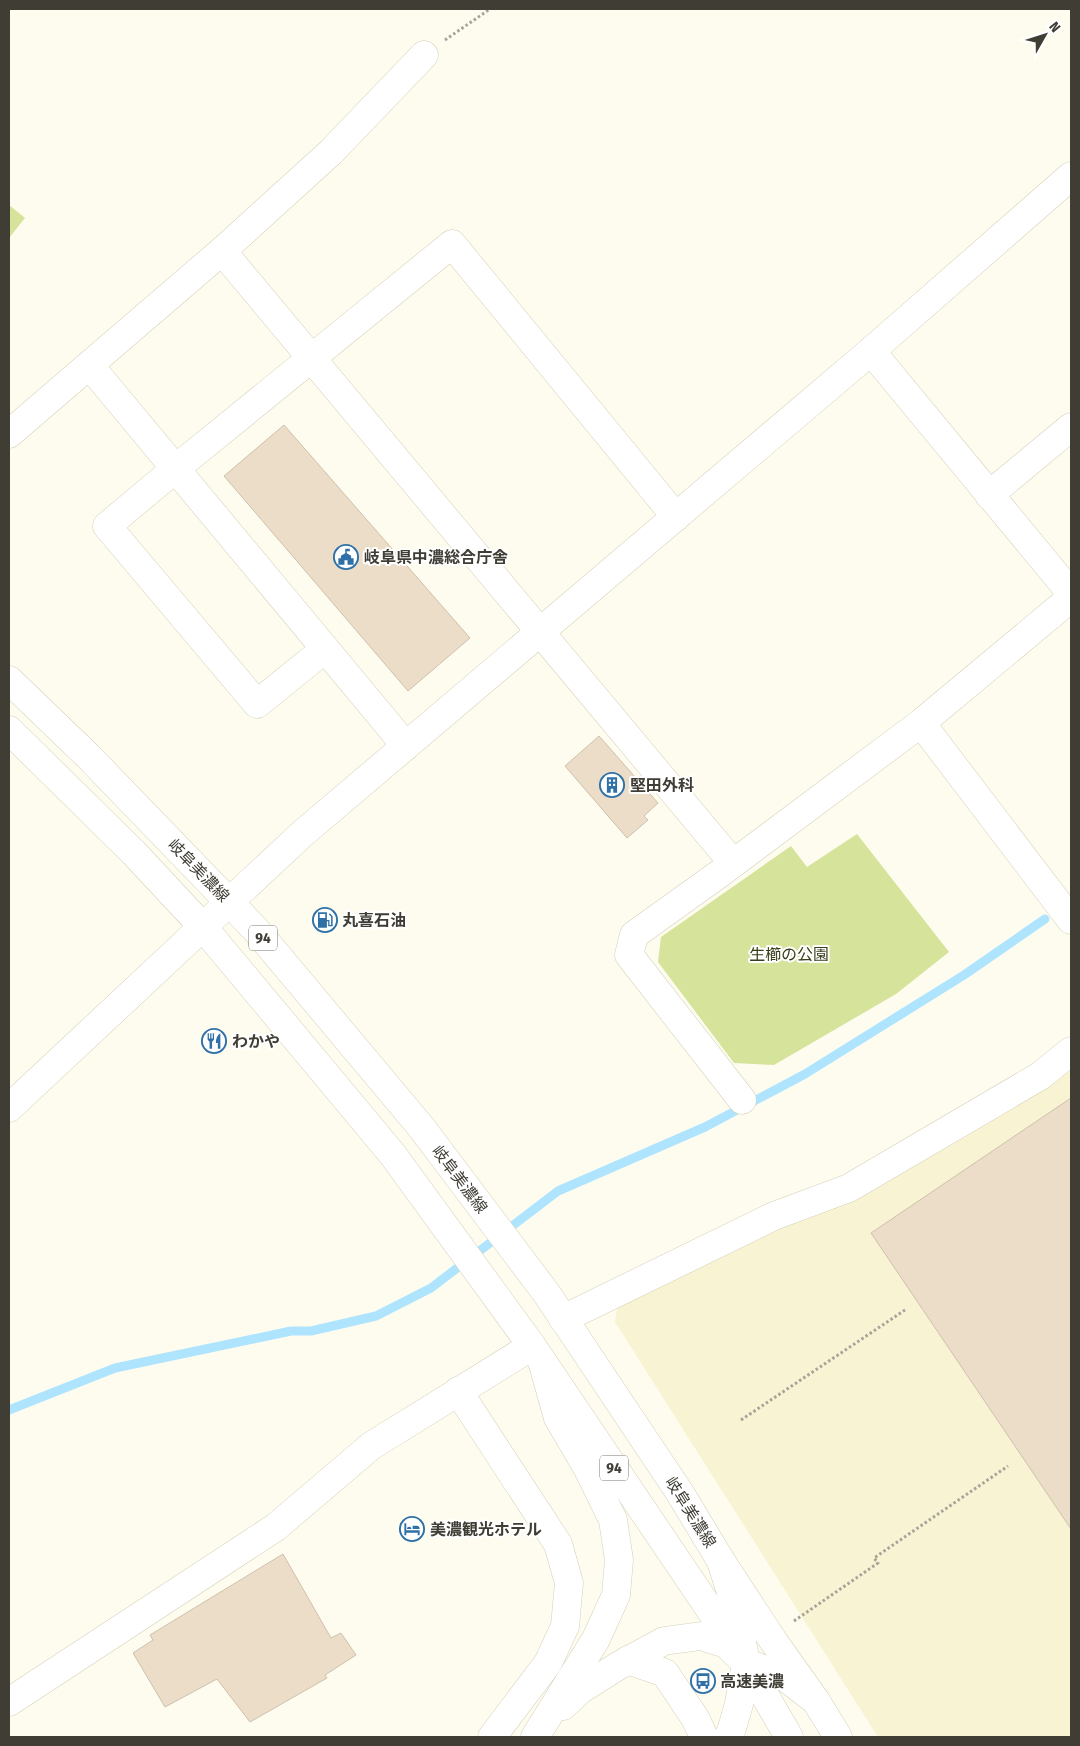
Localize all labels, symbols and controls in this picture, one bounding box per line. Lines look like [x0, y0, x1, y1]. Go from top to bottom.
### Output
north arrow [1020, 10, 1070, 60]
text: N [1045, 19, 1064, 36]
public building icon: 岐阜県中濃総合庁舎 [333, 544, 359, 570]
place label: 岐阜県中濃総合庁舎 [364, 548, 508, 567]
building icon: 堅田外科 [599, 772, 625, 798]
place label: 堅田外科 [630, 776, 694, 795]
street label: 岐阜美濃線 [164, 835, 233, 906]
fuel station icon: 丸喜石油 [312, 907, 338, 933]
place label: 丸喜石油 [342, 911, 406, 930]
road number: 94 [249, 926, 277, 950]
park label: 生櫛の公園 [749, 945, 829, 964]
restaurant icon: わかや [201, 1028, 227, 1054]
place label: わかや [232, 1032, 280, 1051]
street label: 岐阜美濃線 [428, 1142, 491, 1217]
road number: 94 [600, 1456, 628, 1480]
street label: 岐阜美濃線 [661, 1473, 720, 1551]
hotel icon: 美濃観光ホテル [399, 1516, 425, 1542]
place label: 美濃観光ホテル [430, 1520, 542, 1539]
bus stop icon: 高速美濃 [690, 1668, 716, 1694]
place label: 高速美濃 [720, 1672, 784, 1691]

